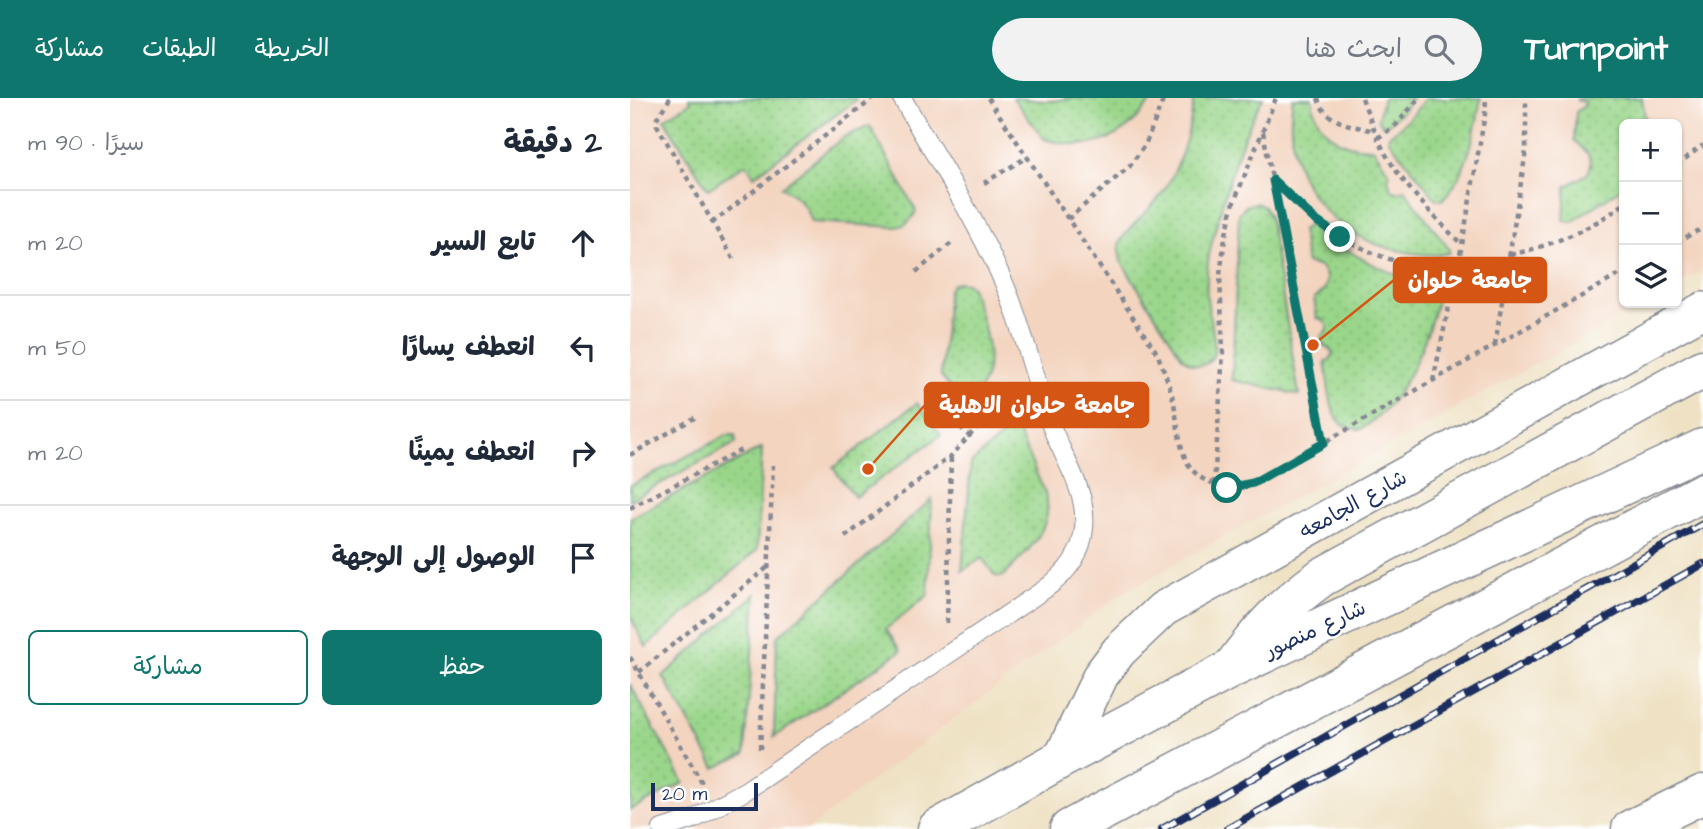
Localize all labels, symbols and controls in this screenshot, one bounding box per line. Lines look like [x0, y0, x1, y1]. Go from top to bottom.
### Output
search box [992, 18, 1482, 81]
text: Turnpoint [1524, 26, 1668, 72]
icon: search [1420, 30, 1458, 68]
text: ابحث هنا [1305, 31, 1402, 67]
text: مشاركة [35, 32, 104, 66]
text: الطبقات [142, 32, 217, 66]
text: الخريطة [255, 32, 329, 66]
map controls [1619, 119, 1682, 308]
button: + [1619, 119, 1682, 182]
text: 2 دقيقة [504, 122, 602, 164]
text: سيرًا · 90 m [28, 127, 144, 159]
button: − [1619, 182, 1682, 245]
route end [1324, 221, 1355, 252]
text: تابع السير [432, 224, 535, 260]
icon: ahead [564, 224, 602, 262]
text: 20 m [28, 227, 83, 259]
button: layers [1619, 245, 1682, 308]
callout: جامعة حلوان [1394, 258, 1546, 302]
text: جامعة حلوان [1408, 265, 1532, 297]
text: انعطف يسارًا [402, 329, 535, 365]
icon: left [564, 329, 602, 367]
text: 50 m [28, 332, 86, 364]
callout: جامعة حلوان الاهلية [925, 383, 1148, 427]
text: جامعة حلوان الاهلية [939, 390, 1135, 422]
text: انعطف يمينًا [408, 434, 535, 470]
icon: right [564, 434, 602, 472]
text: 20 m [28, 437, 83, 469]
street label: شارع الجامعه [1294, 463, 1412, 546]
route start [1211, 472, 1242, 503]
text: الوصول إلى الوجهة [331, 539, 535, 575]
icon: arrive [564, 539, 602, 577]
street label: شارع منصور [1258, 593, 1370, 666]
button: مشاركة [28, 630, 308, 705]
button: حفظ [322, 630, 602, 705]
scale bar [651, 780, 758, 812]
text: 20 m [662, 781, 707, 808]

